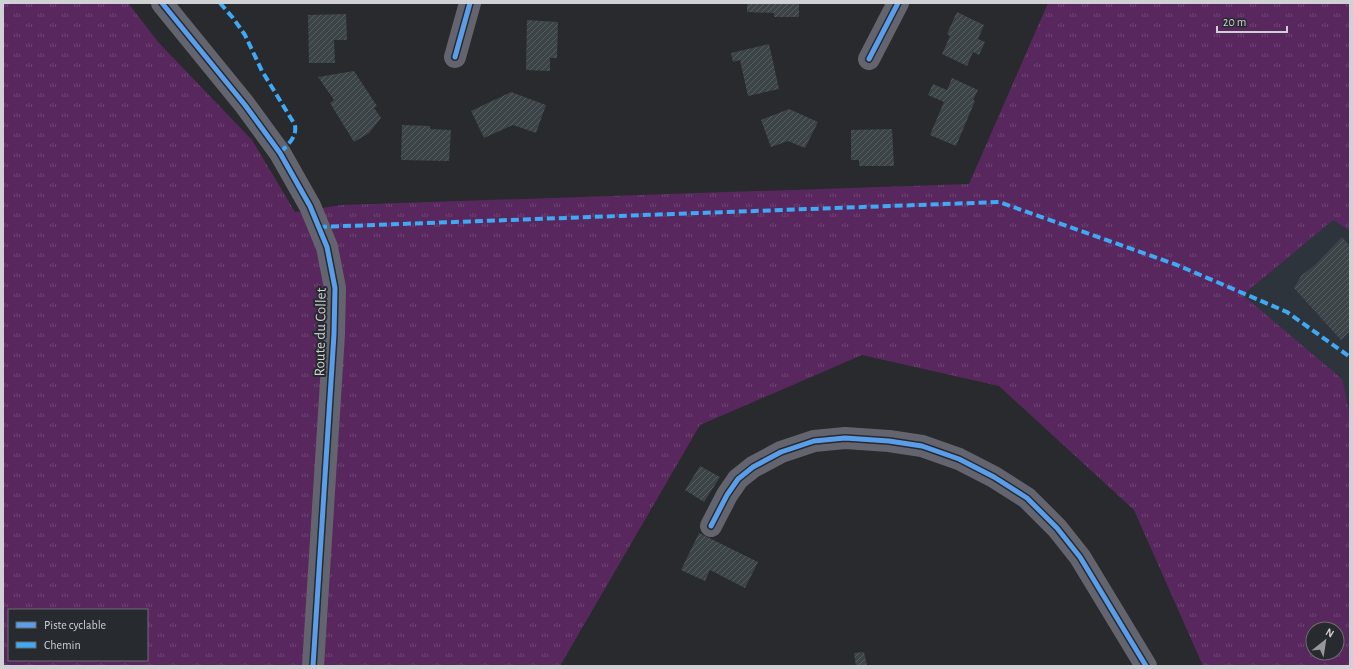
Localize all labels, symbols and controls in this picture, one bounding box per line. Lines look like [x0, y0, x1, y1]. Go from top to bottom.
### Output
scale bar [1217, 8, 1287, 34]
text: 20 m [1223, 16, 1246, 28]
street label: Route du Collet [312, 287, 329, 376]
legend [8, 609, 148, 661]
text: Piste cyclable [44, 619, 106, 632]
north arrow [1305, 621, 1345, 661]
text: N [1324, 626, 1336, 639]
text: Chemin [44, 639, 81, 651]

